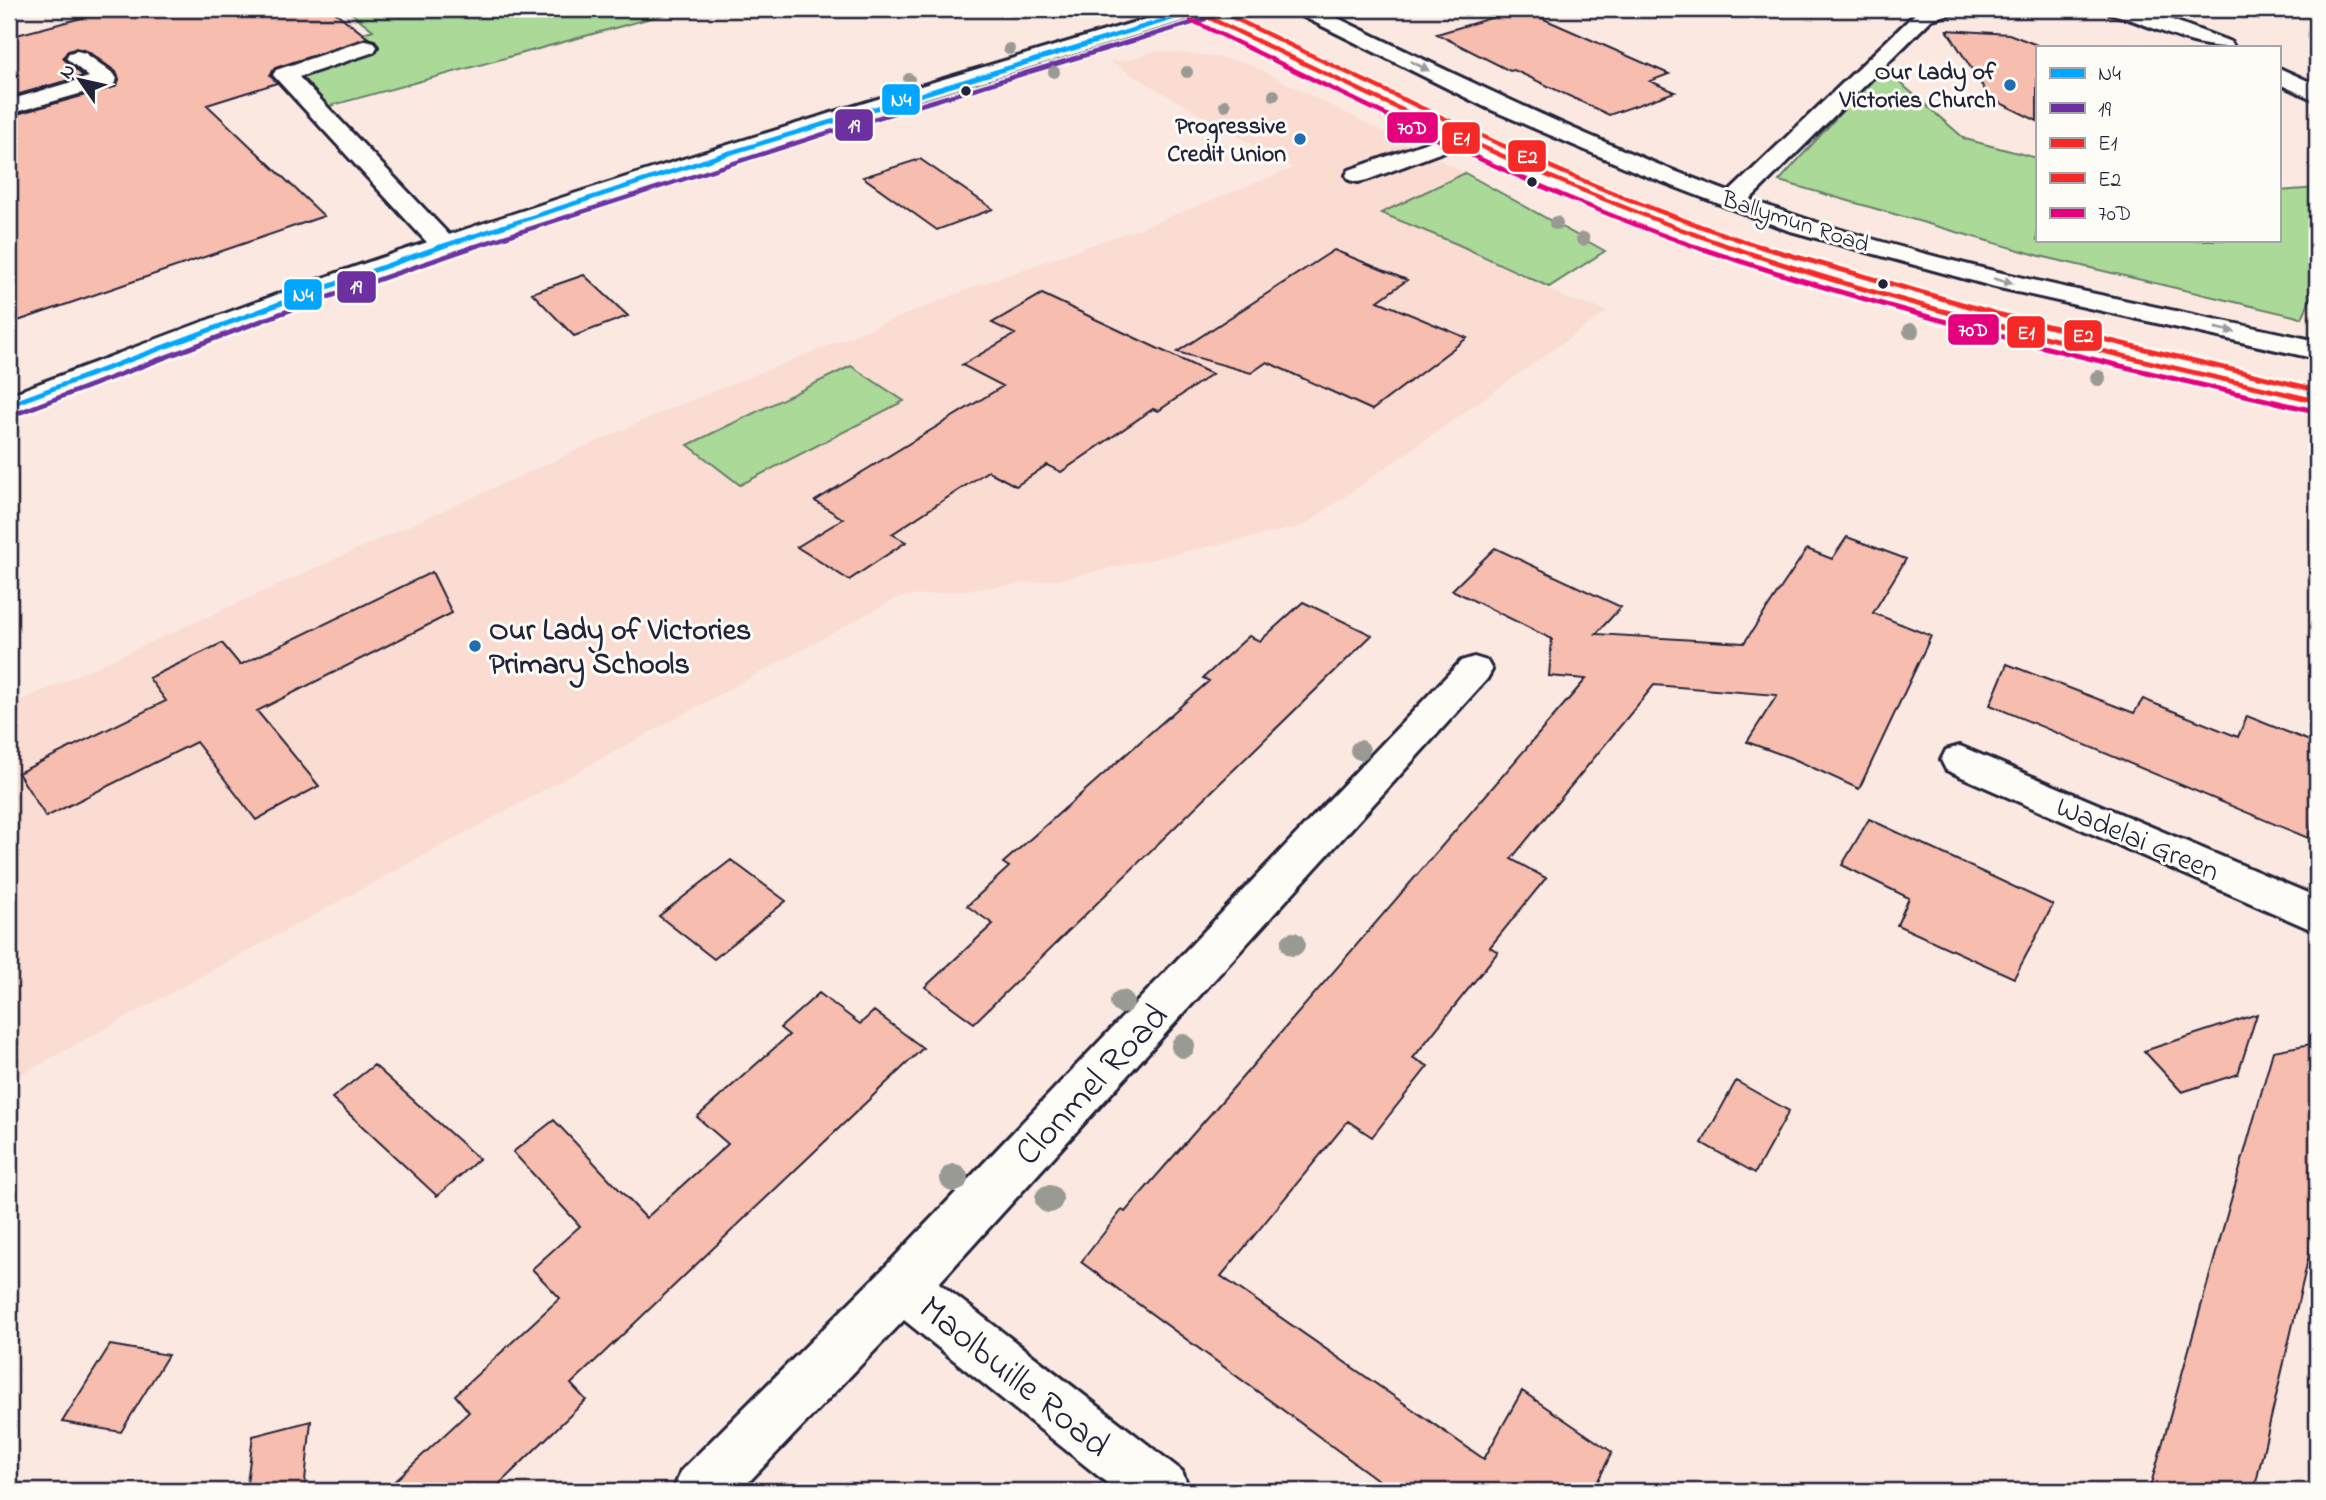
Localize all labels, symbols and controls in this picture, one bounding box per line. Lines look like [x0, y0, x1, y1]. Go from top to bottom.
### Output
north arrow [46, 46, 116, 116]
legend [2036, 46, 2280, 242]
place label: Our Lady of Victories Church [1839, 56, 1997, 119]
text: N [53, 59, 83, 85]
text: N4 [2098, 60, 2121, 90]
one-way arrow [1410, 61, 1430, 72]
marker: Our Lady of Victories Church [2002, 77, 2018, 93]
line badge: N4 [881, 83, 921, 116]
unlabelled marker [959, 84, 973, 98]
text: N4 [891, 88, 911, 115]
text: 19 [2098, 96, 2112, 126]
line badge: 19 [834, 108, 874, 142]
place label: Progressive Credit Union [1167, 110, 1287, 173]
line badge: 70D [1386, 111, 1439, 144]
text: 19 [848, 114, 860, 141]
text: 70D [1397, 116, 1427, 143]
line badge: E1 [1441, 121, 1481, 155]
text: E1 [1452, 127, 1470, 154]
text: E1 [2098, 130, 2118, 160]
marker: Progressive Credit Union [1292, 131, 1308, 147]
line badge: E2 [1507, 139, 1547, 173]
text: E2 [1517, 145, 1538, 172]
text: E2 [2098, 166, 2121, 196]
unlabelled marker [1525, 175, 1539, 189]
street label: Ballymun Road [1716, 183, 1874, 265]
text: 70D [2098, 200, 2131, 230]
line badge: 19 [336, 270, 377, 304]
text: 19 [350, 275, 362, 302]
one-way arrow [1992, 275, 2014, 286]
unlabelled marker [1876, 277, 1890, 291]
line badge: N4 [283, 278, 323, 311]
text: N4 [293, 283, 313, 310]
line badge: 70D [1947, 313, 2000, 346]
line badge: E1 [2006, 315, 2046, 349]
text: 70D [1958, 318, 1988, 345]
line badge: E2 [2063, 319, 2103, 352]
text: E1 [2017, 321, 2035, 348]
text: E2 [2073, 324, 2094, 351]
one-way arrow [2214, 325, 2236, 336]
place label: Our Lady of Victories Primary Schools [489, 610, 751, 688]
marker: Our Lady of Victories Primary Schools [467, 638, 483, 654]
street label: Wadelai Green [2048, 787, 2225, 895]
street label: Clonmel Road [1003, 992, 1183, 1179]
street label: Maolbuille Road [906, 1284, 1121, 1472]

